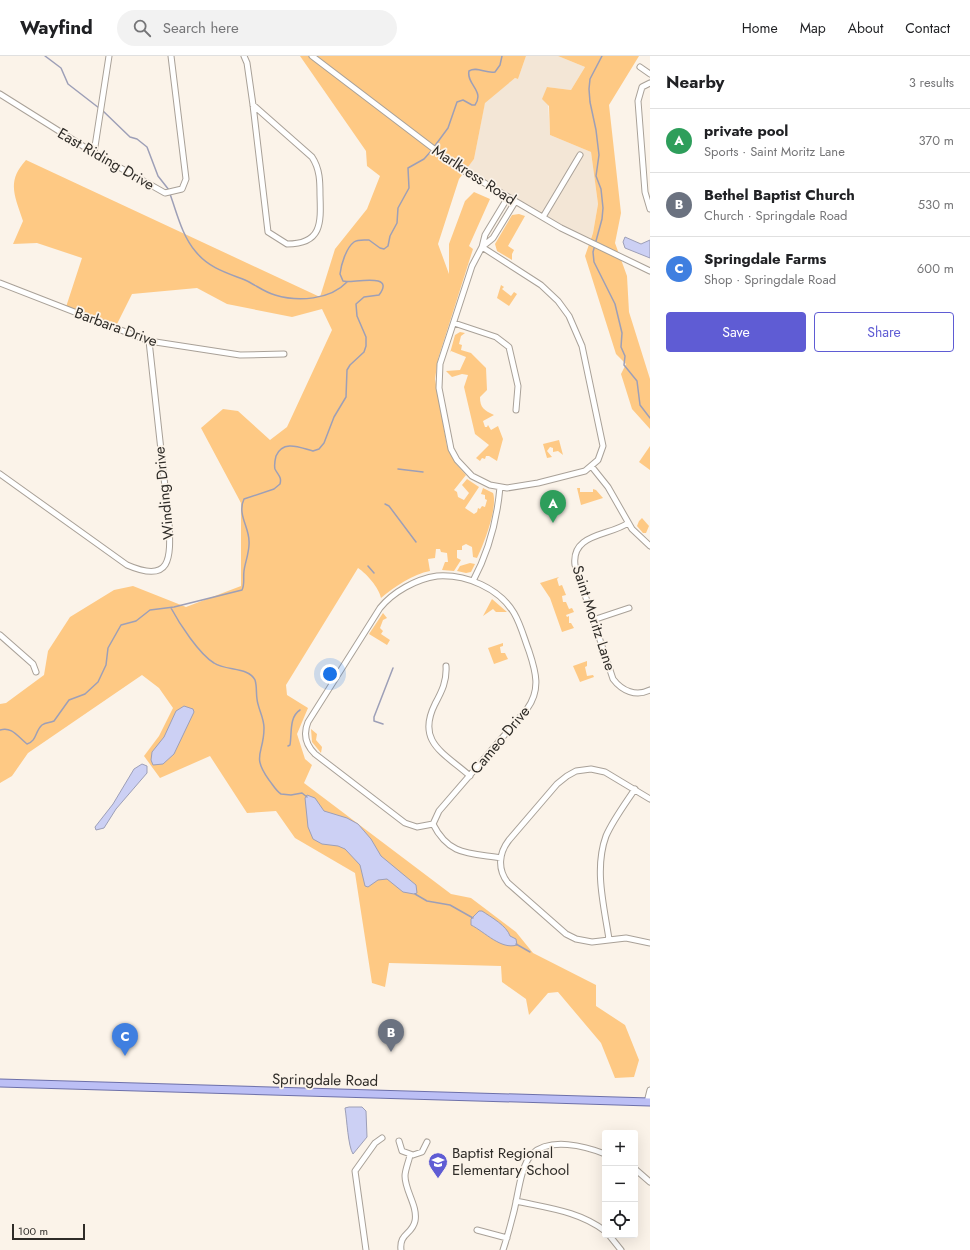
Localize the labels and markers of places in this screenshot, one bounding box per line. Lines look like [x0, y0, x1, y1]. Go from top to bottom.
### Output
pin: A [540, 490, 566, 523]
pin: B [378, 1019, 404, 1052]
pin: C [112, 1023, 138, 1056]
place label: Baptist Regional Elementary School [452, 1142, 569, 1181]
school or university icon: Baptist Regional Elementary School [427, 1151, 449, 1179]

